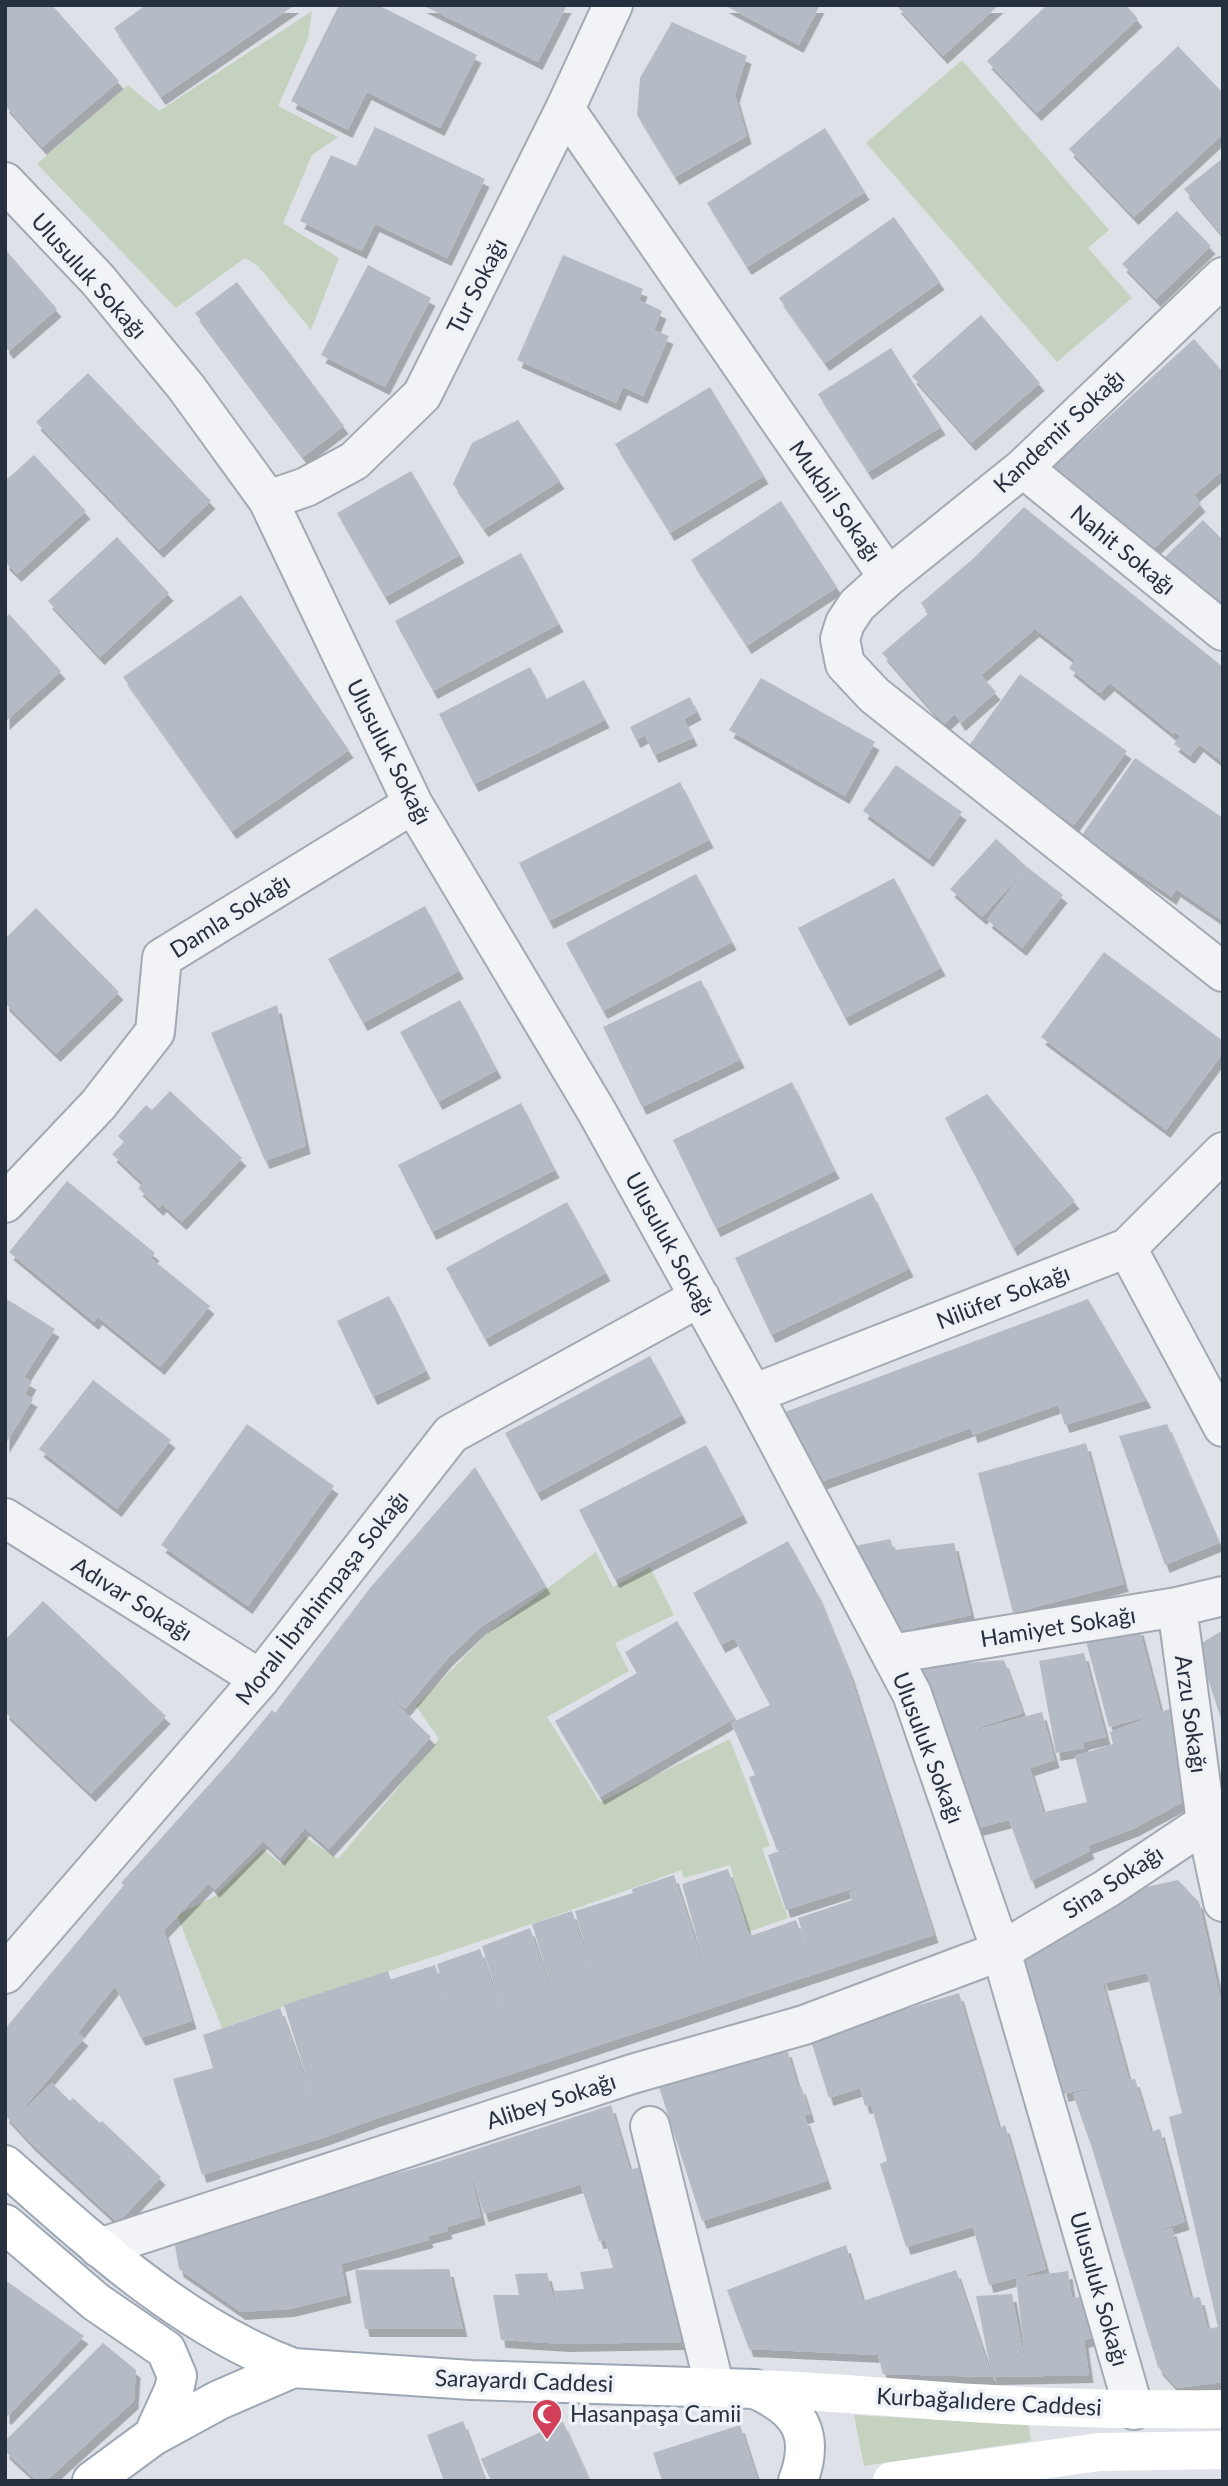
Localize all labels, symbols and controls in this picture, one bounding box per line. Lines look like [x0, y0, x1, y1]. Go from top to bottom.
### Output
street label: Ulusuluk Sokağı [26, 207, 154, 344]
street label: Tur Sokağı [440, 233, 512, 338]
street label: Kandemir Sokağı [987, 362, 1130, 498]
street label: Mukbil Sokağı [784, 434, 888, 566]
street label: Nahit Sokağı [1065, 498, 1182, 600]
street label: Ulusuluk Sokağı [341, 674, 439, 829]
street label: Damla Sokağı [164, 867, 295, 963]
street label: Ulusuluk Sokağı [620, 1167, 722, 1320]
street label: Nilüfer Sokağı [932, 1258, 1073, 1334]
street label: Moralı İbrahimpaşa Sokağı [229, 1485, 414, 1710]
street label: Adıvar Sokağı [67, 1550, 198, 1646]
street label: Hamiyet Sokağı [978, 1600, 1138, 1652]
street label: Arzu Sokağı [1170, 1653, 1214, 1775]
street label: Ulusuluk Sokağı [887, 1668, 971, 1827]
street label: Sina Sokağı [1057, 1838, 1168, 1924]
street label: Alibey Sokağı [482, 2066, 619, 2134]
street label: Ulusuluk Sokağı [1065, 2208, 1135, 2369]
street label: Sarayardı Caddesi [434, 2363, 614, 2397]
street label: Kurbağalıdere Caddesi [876, 2381, 1102, 2421]
mosque icon: Hasanpaşa Camii [530, 2397, 564, 2441]
place label: Hasanpaşa Camii [570, 2399, 741, 2427]

